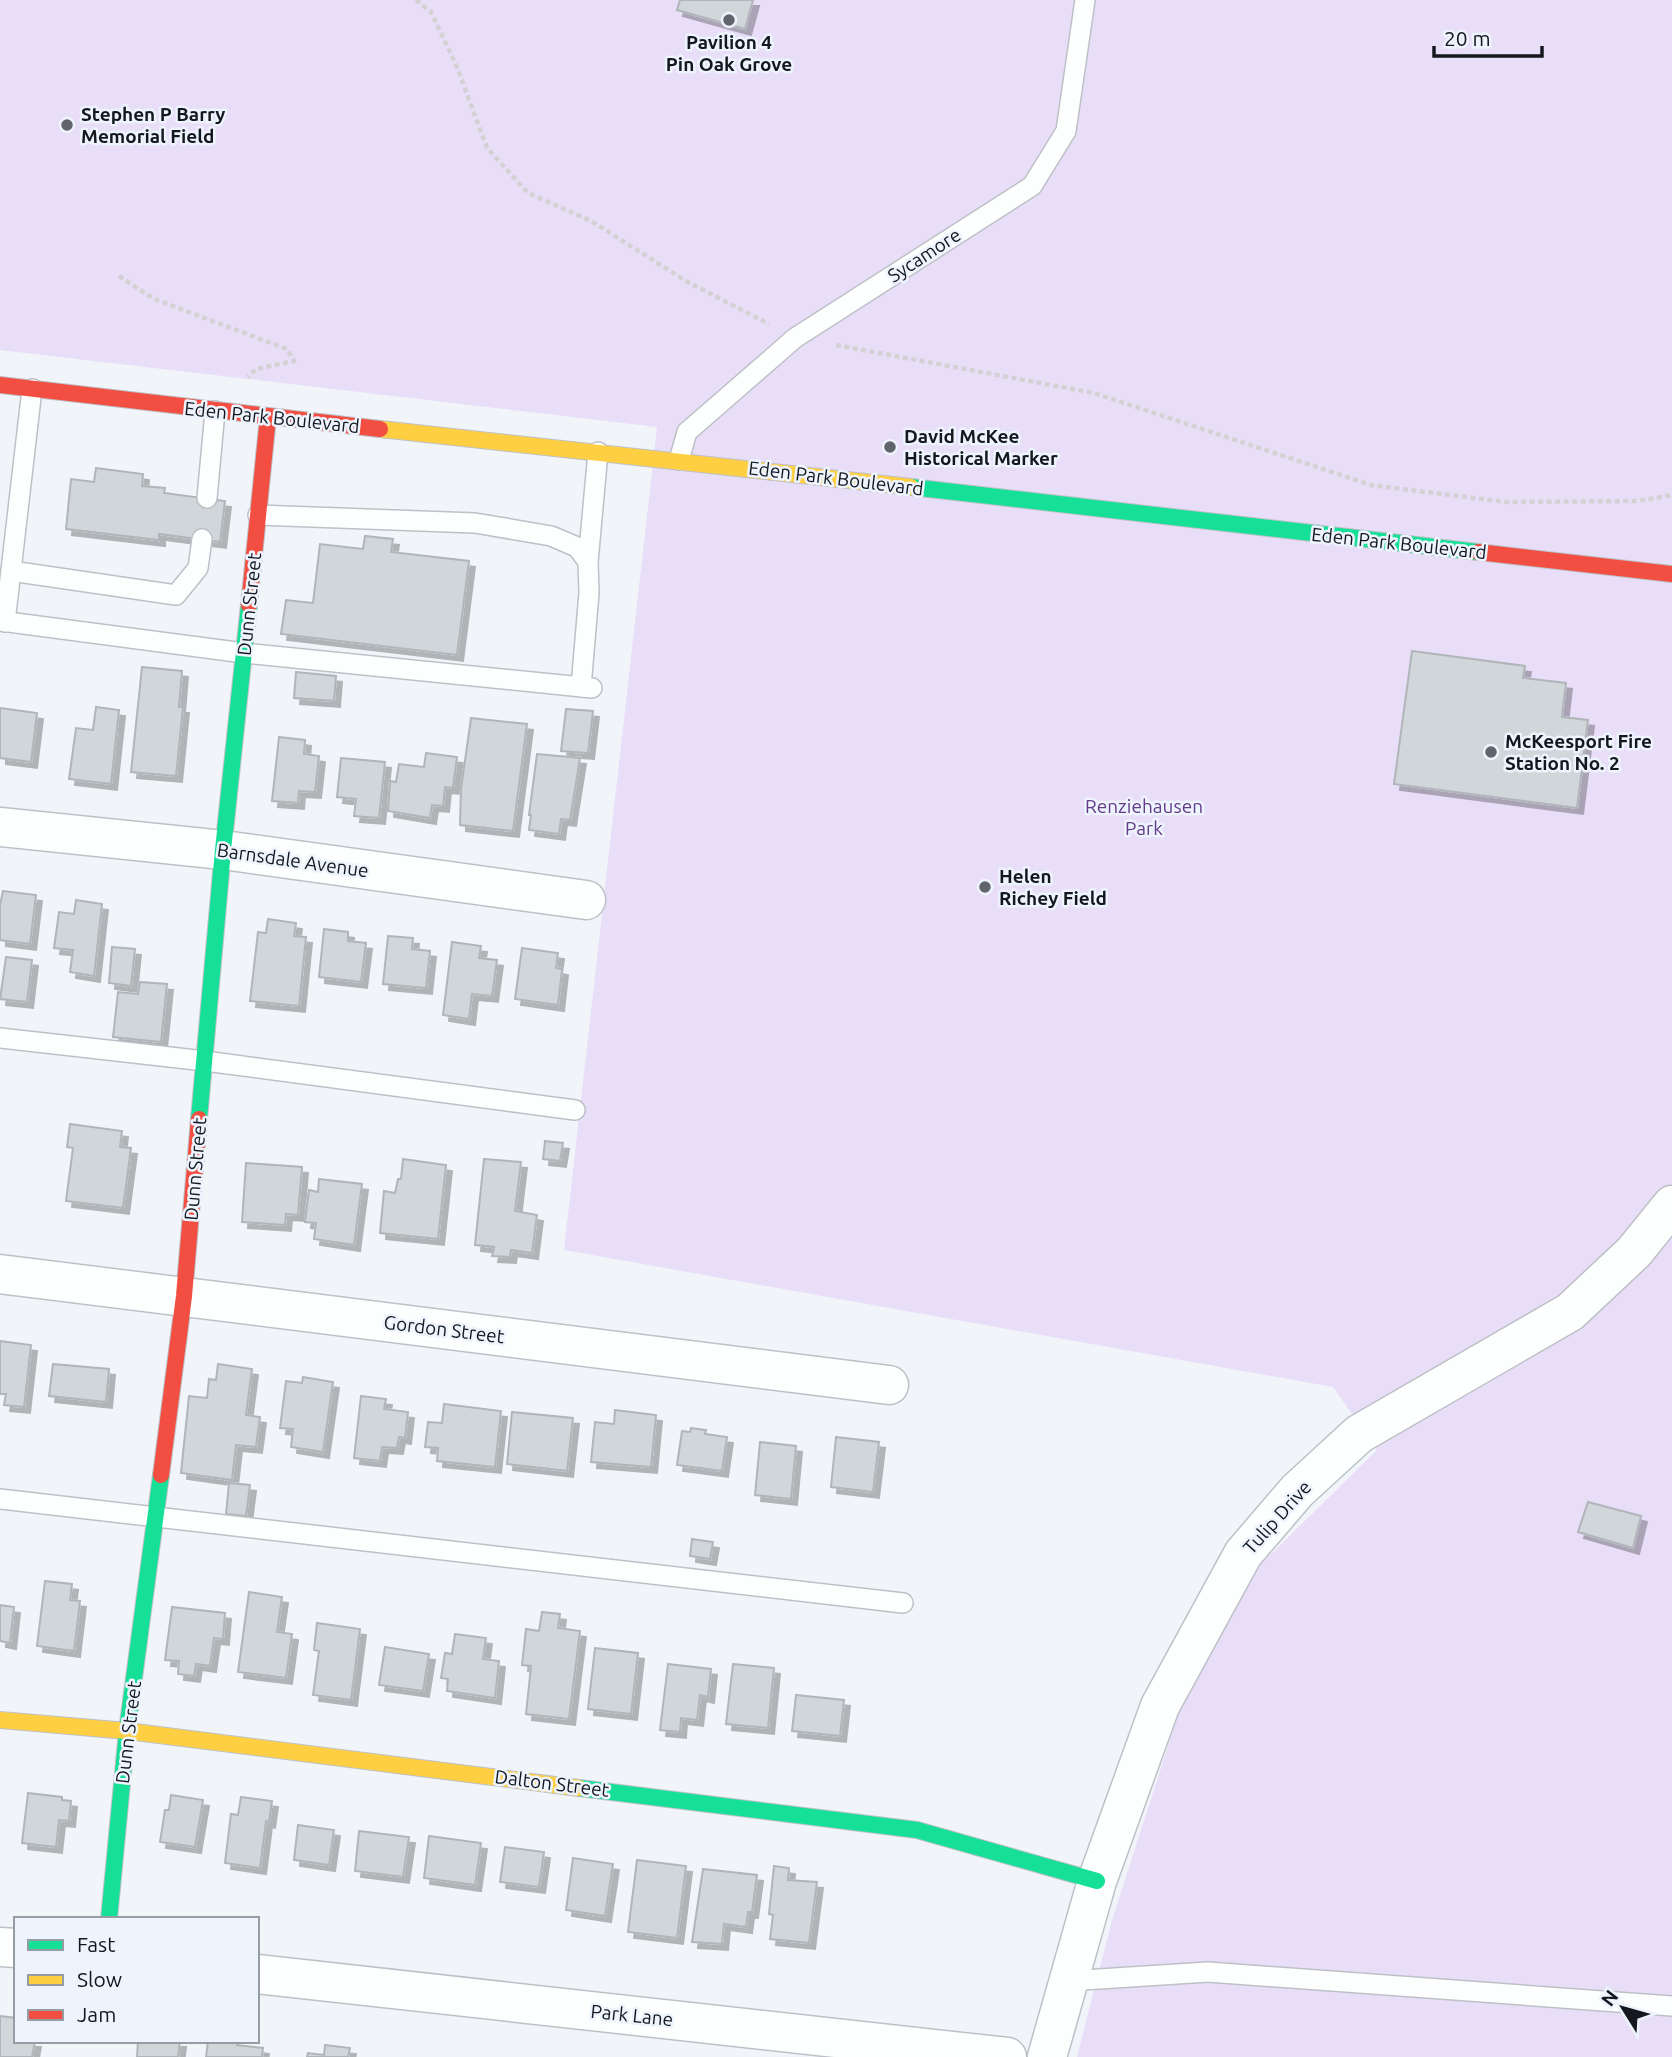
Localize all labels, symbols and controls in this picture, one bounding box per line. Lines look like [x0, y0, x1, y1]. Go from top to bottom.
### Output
marker: Pavilion 4 Pin Oak Grove [721, 12, 737, 28]
scale bar [1434, 14, 1542, 58]
text: 20 m [1444, 26, 1491, 50]
place label: Pavilion 4 Pin Oak Grove [666, 31, 792, 75]
place label: Stephen P Barry Memorial Field [81, 103, 225, 147]
marker: Stephen P Barry Memorial Field [59, 117, 75, 133]
street label: Sycamore [883, 223, 965, 287]
street label: Eden Park Boulevard [183, 397, 361, 437]
place label: David McKee Historical Marker [904, 425, 1058, 469]
marker: David McKee Historical Marker [882, 439, 898, 455]
street label: Eden Park Boulevard [747, 456, 925, 500]
street label: Eden Park Boulevard [1310, 523, 1488, 563]
street label: Dunn Street [233, 551, 265, 657]
place label: McKeesport Fire Station No. 2 [1505, 730, 1652, 774]
marker: McKeesport Fire Station No. 2 [1483, 744, 1499, 760]
park label: Renziehausen Park [1085, 795, 1203, 839]
street label: Barnsdale Avenue [216, 838, 370, 882]
place label: Helen Richey Field [999, 865, 1107, 909]
marker: Helen Richey Field [977, 879, 993, 895]
street label: Dunn Street [180, 1116, 211, 1221]
street label: Gordon Street [382, 1311, 506, 1347]
street label: Tulip Drive [1238, 1476, 1316, 1558]
street label: Dunn Street [111, 1679, 145, 1785]
street label: Dalton Street [494, 1765, 611, 1801]
legend [14, 1917, 259, 2043]
text: Fast [77, 1932, 115, 1956]
text: Slow [77, 1967, 122, 1991]
north arrow [1588, 1973, 1658, 2043]
text: N [1596, 1985, 1622, 2010]
street label: Park Lane [590, 2000, 674, 2030]
text: Jam [77, 2002, 116, 2026]

